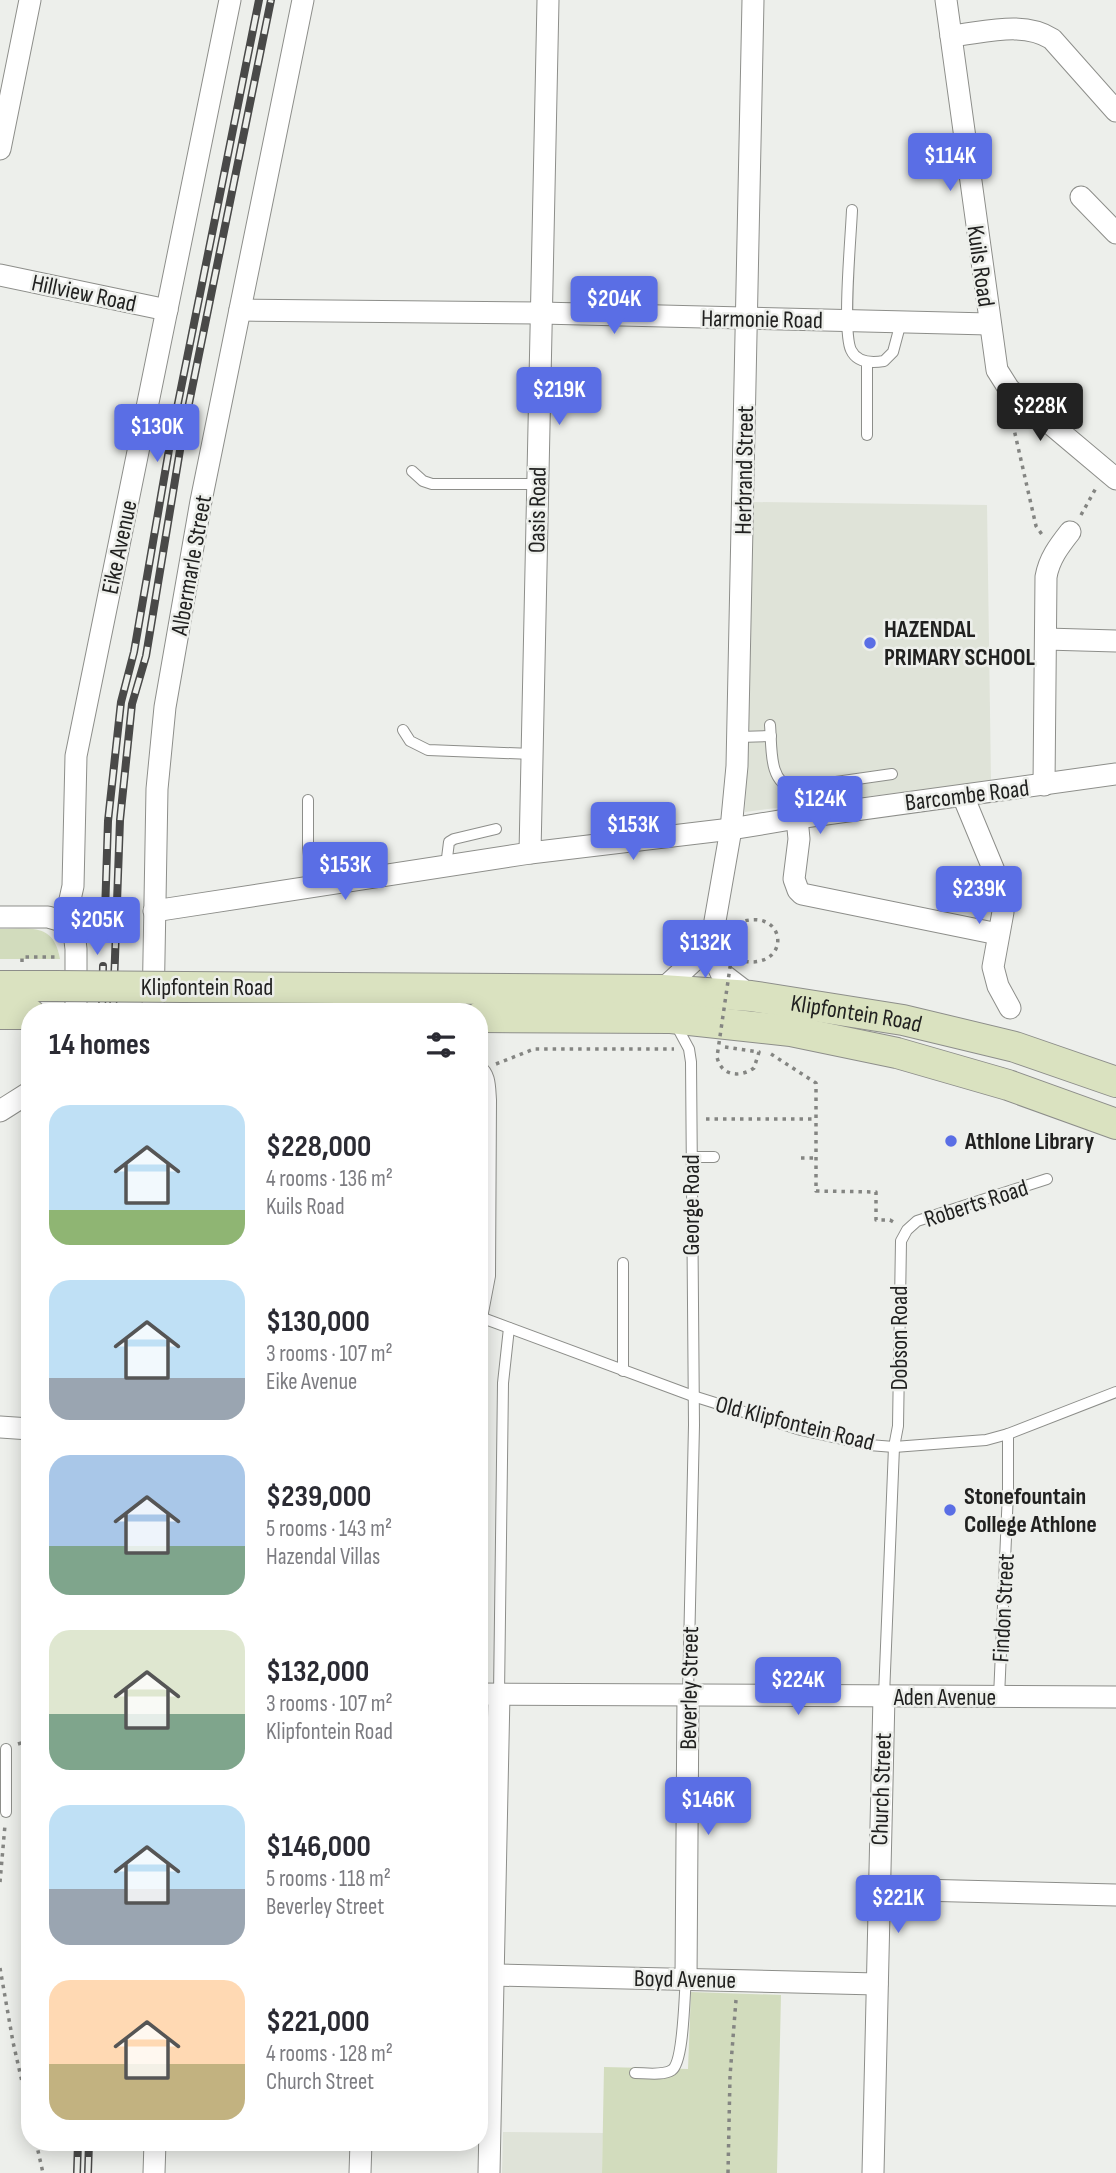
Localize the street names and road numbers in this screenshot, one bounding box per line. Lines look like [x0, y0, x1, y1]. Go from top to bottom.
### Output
street label: Kuils Road [960, 223, 1001, 309]
street label: Hillview Road [29, 268, 139, 319]
street label: Harmonie Road [701, 304, 823, 335]
street label: Herbrand Street [729, 405, 760, 535]
street label: Oasis Road [522, 467, 553, 553]
street label: Albermarle Street [165, 493, 218, 638]
street label: Eike Avenue [95, 497, 144, 597]
street label: Barcombe Road [903, 774, 1031, 817]
street label: Klipfontein Road [141, 973, 273, 1002]
street label: Klipfontein Road [789, 988, 925, 1039]
street label: George Road [677, 1155, 706, 1255]
street label: Roberts Road [921, 1173, 1032, 1234]
street label: Dobson Road [885, 1286, 914, 1390]
street label: Old Klipfontein Road [713, 1390, 877, 1457]
street label: Findon Street [986, 1553, 1021, 1663]
street label: Beverley Street [674, 1626, 705, 1750]
street label: Aden Avenue [893, 1683, 996, 1712]
street label: Church Street [865, 1732, 898, 1846]
street label: Boyd Avenue [634, 1964, 736, 1995]

